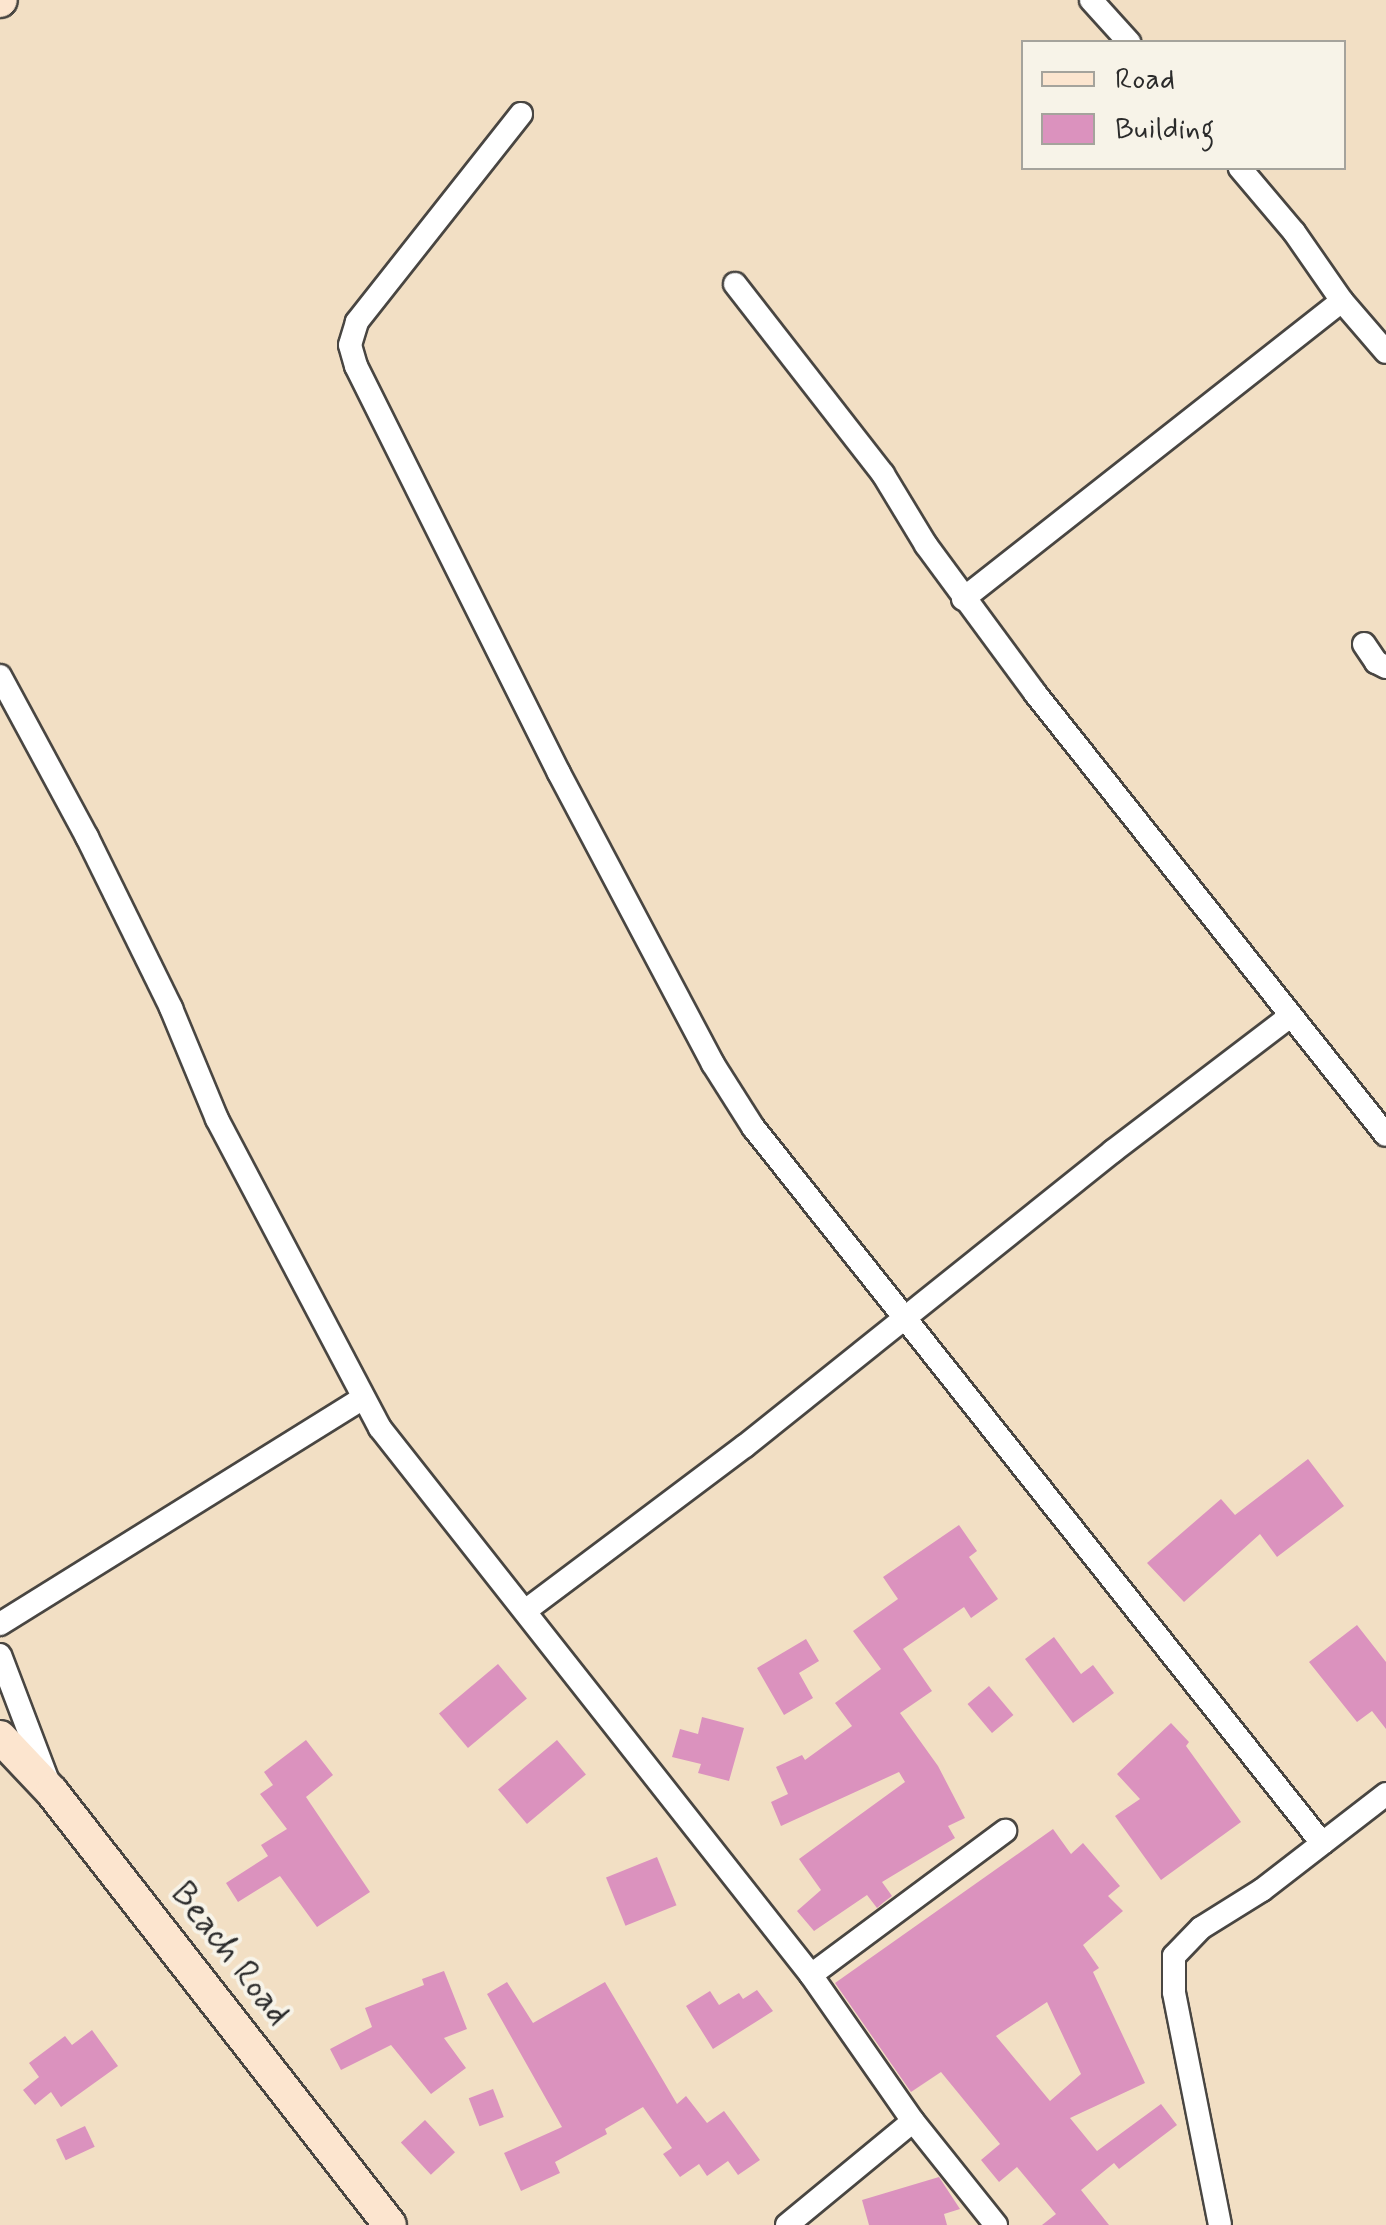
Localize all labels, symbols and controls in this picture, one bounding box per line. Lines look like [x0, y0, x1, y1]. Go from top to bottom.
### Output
legend [1021, 40, 1346, 170]
text: Road [1115, 60, 1175, 99]
text: Building [1115, 110, 1214, 149]
street label: Beach Road [161, 1874, 299, 2034]

